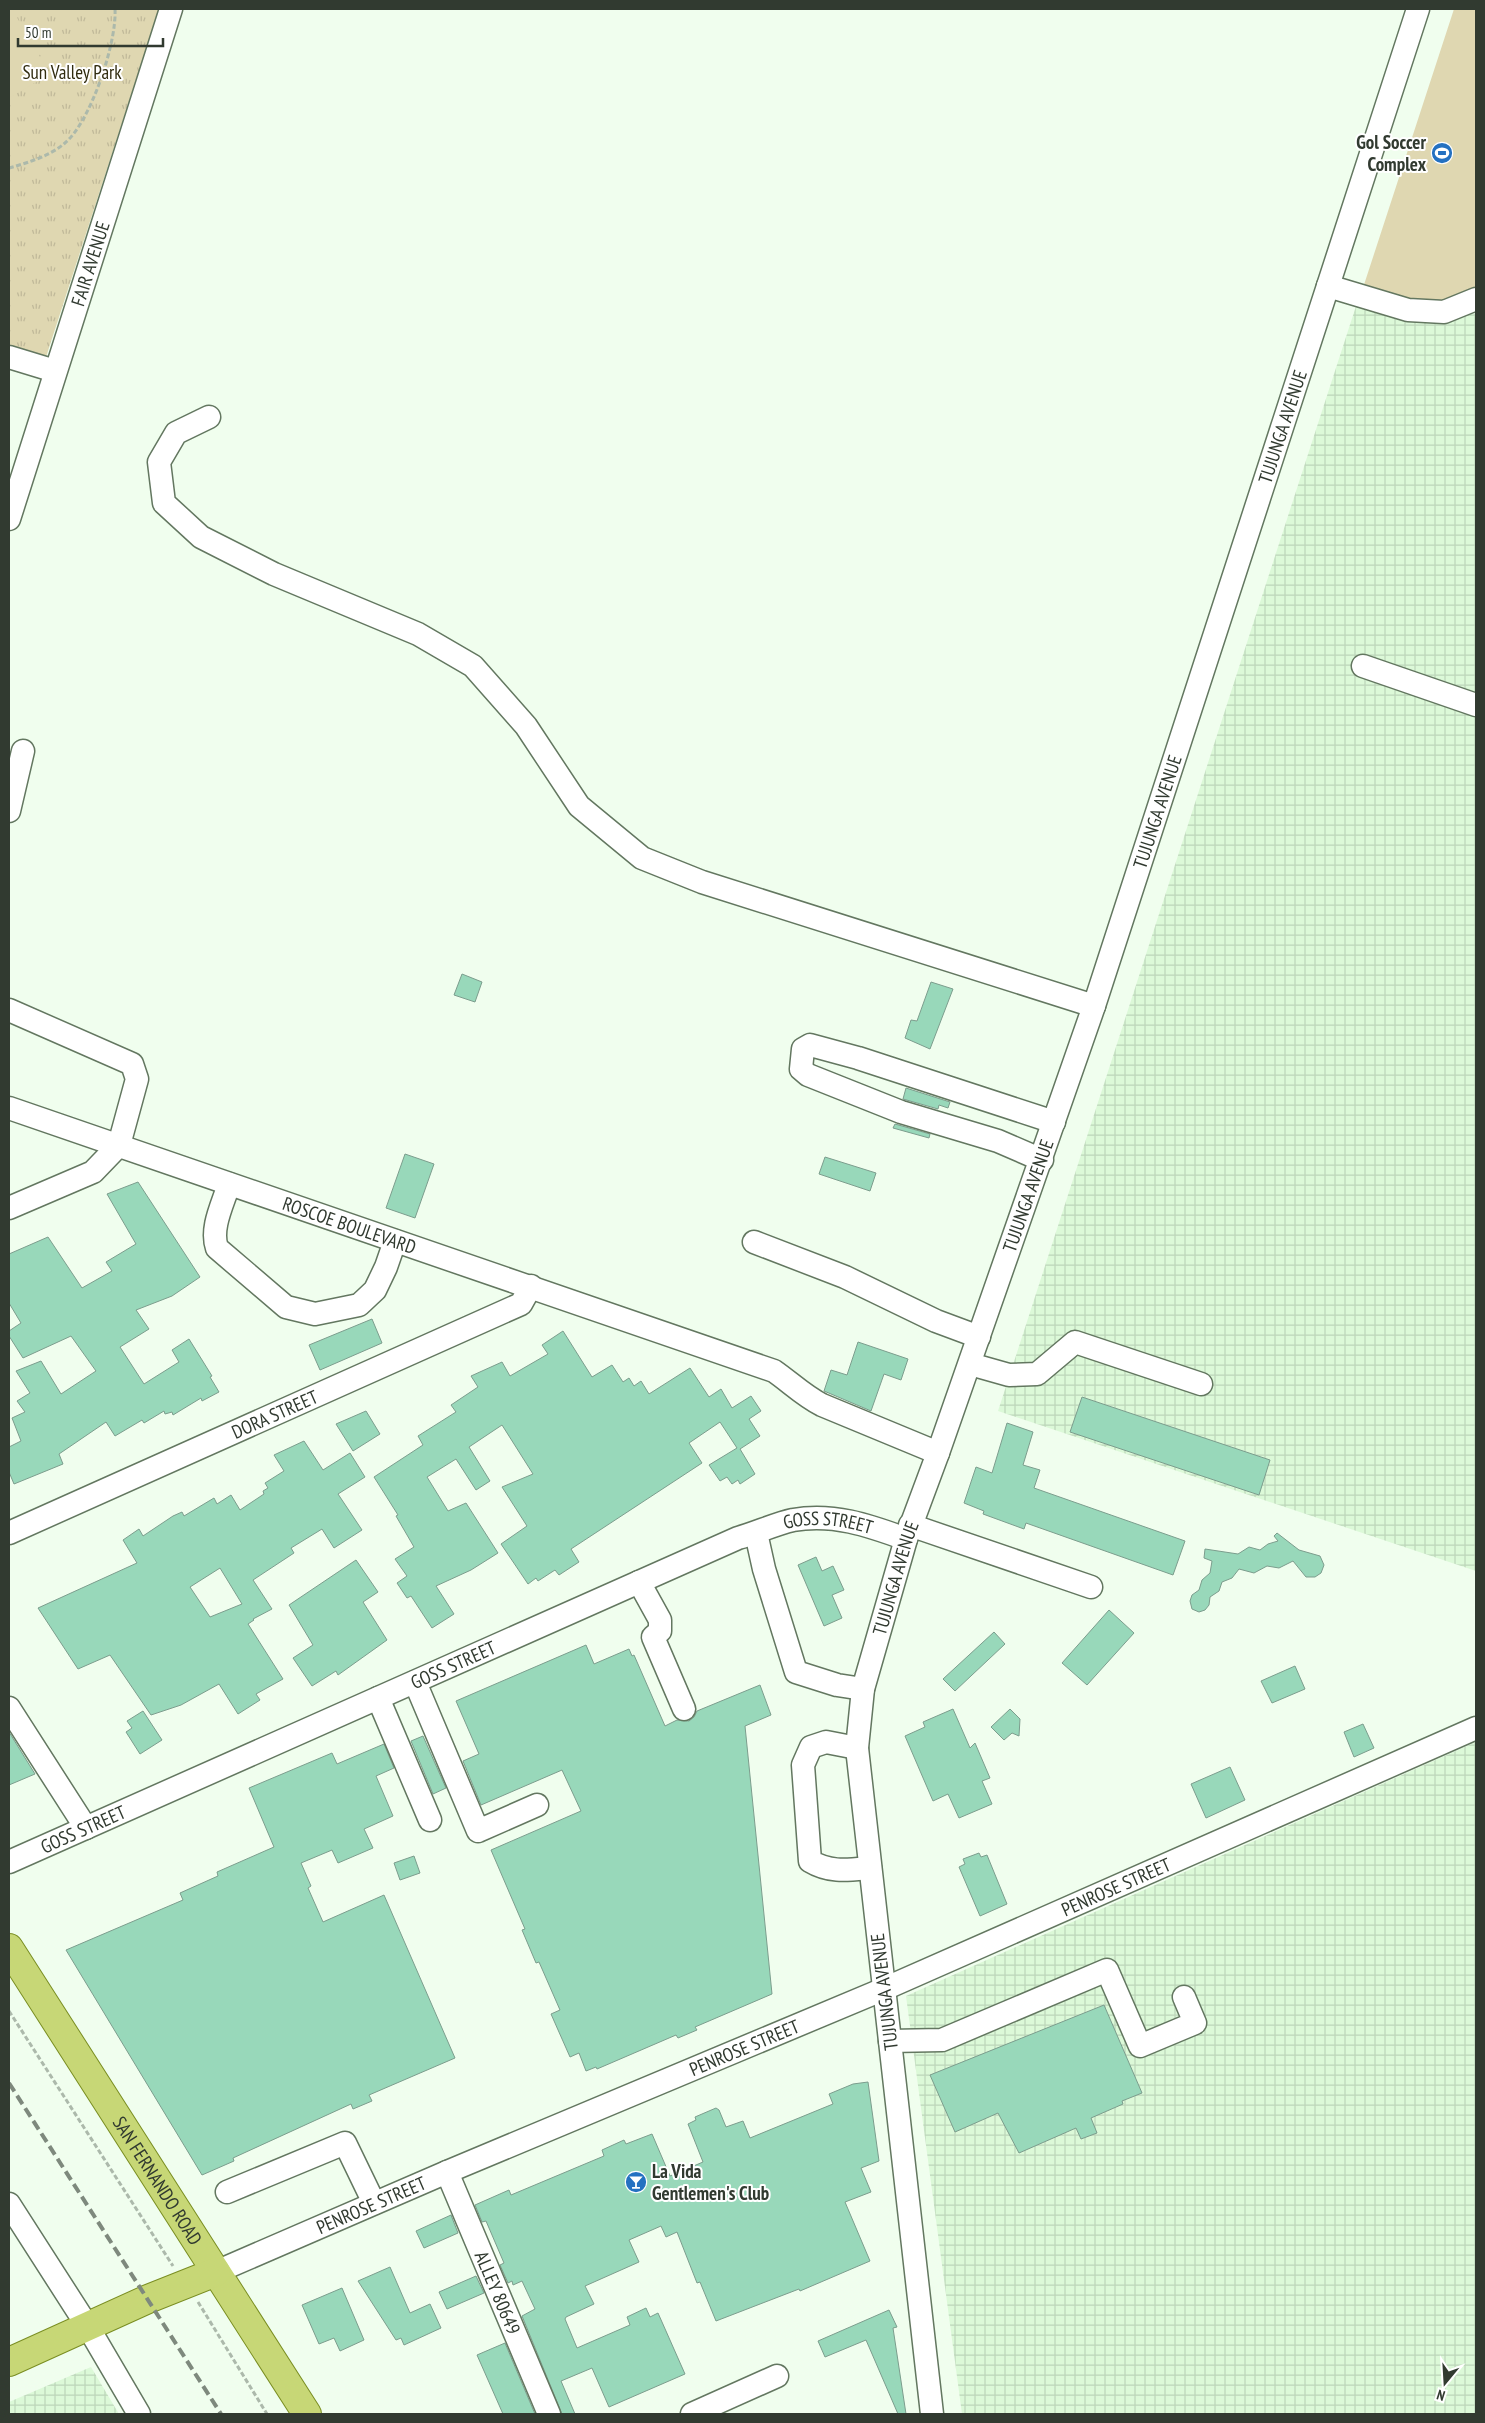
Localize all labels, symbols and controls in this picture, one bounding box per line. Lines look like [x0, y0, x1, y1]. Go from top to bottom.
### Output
scale bar [18, 15, 162, 47]
text: 50 m [25, 23, 51, 42]
park label: Sun Valley Park [22, 60, 122, 84]
place label: Gol Soccer Complex [1356, 130, 1427, 176]
sports icon: Gol Soccer Complex [1430, 141, 1454, 165]
street label: FAIR AVENUE [65, 218, 115, 309]
street label: TUJUNGA AVENUE [1253, 367, 1312, 486]
street label: TUJUNGA AVENUE [1127, 752, 1187, 872]
street label: TUJUNGA AVENUE [997, 1136, 1059, 1255]
street label: ROSCOE BOULEVARD [280, 1191, 419, 1259]
street label: DORA STREET [228, 1384, 322, 1444]
street label: GOSS STREET [780, 1506, 876, 1539]
street label: TUJUNGA AVENUE [867, 1518, 924, 1638]
street label: GOSS STREET [407, 1635, 500, 1694]
street label: GOSS STREET [37, 1800, 130, 1858]
street label: PENROSE STREET [1058, 1852, 1175, 1921]
street label: TUJUNGA AVENUE [865, 1932, 903, 2052]
street label: PENROSE STREET [686, 2014, 803, 2081]
street label: SAN FERNANDO ROAD [108, 2112, 208, 2249]
place label: La Vida Gentlemen's Club [652, 2159, 769, 2205]
street label: PENROSE STREET [313, 2170, 430, 2239]
bar icon: La Vida Gentlemen's Club [624, 2170, 648, 2194]
street label: ALLEY 80649 [470, 2247, 526, 2338]
north arrow [1420, 2358, 1470, 2408]
text: N [1435, 2386, 1447, 2405]

